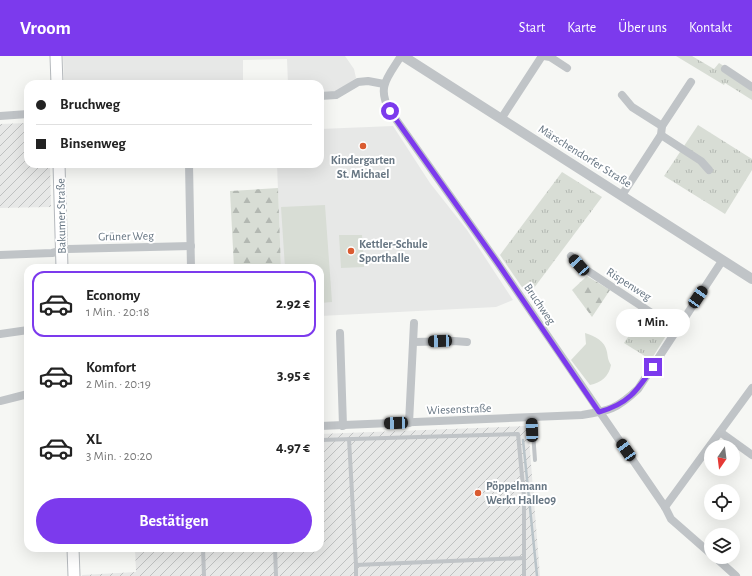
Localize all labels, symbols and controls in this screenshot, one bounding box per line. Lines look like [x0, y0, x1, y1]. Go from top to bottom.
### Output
text: Vroom [20, 19, 71, 38]
text: Start [519, 21, 545, 35]
text: Karte [567, 21, 596, 35]
text: Über uns [618, 21, 667, 35]
text: Kontakt [689, 21, 732, 35]
text: Bruchweg [60, 97, 120, 112]
route start [381, 102, 399, 120]
street label: Märschendorfer Straße [536, 122, 634, 190]
text: Binsenweg [60, 136, 126, 151]
marker: Kindergarten St. Michael [358, 141, 368, 151]
place label: Kindergarten St. Michael [331, 154, 395, 180]
street label: Bakumer Straße [54, 178, 68, 254]
street label: Grüner Weg [98, 230, 154, 242]
place label: Kettler-Schule Sporthalle [359, 238, 428, 264]
marker: Kettler-Schule Sporthalle [346, 246, 356, 256]
car [567, 252, 591, 278]
street label: Rispenweg [604, 265, 654, 303]
street label: Bruchweg [522, 282, 558, 327]
car [686, 284, 710, 310]
icon: car [38, 286, 74, 322]
text: Economy [86, 288, 140, 303]
text: 2.92 € [276, 296, 310, 311]
text: 1 Min. · 20:18 [86, 306, 149, 319]
callout: 1 Min. [616, 309, 690, 337]
text: 1 Min. [638, 316, 668, 329]
car [428, 335, 452, 347]
icon: car [38, 358, 74, 394]
route end [644, 358, 662, 376]
text: Komfort [86, 360, 136, 375]
text: 3.95 € [277, 368, 310, 383]
text: 2 Min. · 20:19 [86, 378, 151, 391]
street label: Wiesenstraße [426, 402, 492, 416]
car [384, 417, 408, 429]
car [526, 418, 538, 442]
icon: car [38, 430, 74, 466]
text: XL [86, 432, 102, 447]
car [614, 437, 638, 463]
text: 4.97 € [276, 440, 310, 455]
north arrow [704, 440, 740, 476]
map controls [704, 440, 740, 564]
text: 3 Min. · 20:20 [86, 450, 152, 463]
place label: Pöppelmann Werk1 Halle09 [486, 480, 556, 506]
button: locate [704, 484, 740, 520]
marker: Pöppelmann Werk1 Halle09 [473, 488, 483, 498]
button: Bestätigen [36, 498, 312, 544]
button: layers [704, 528, 740, 564]

